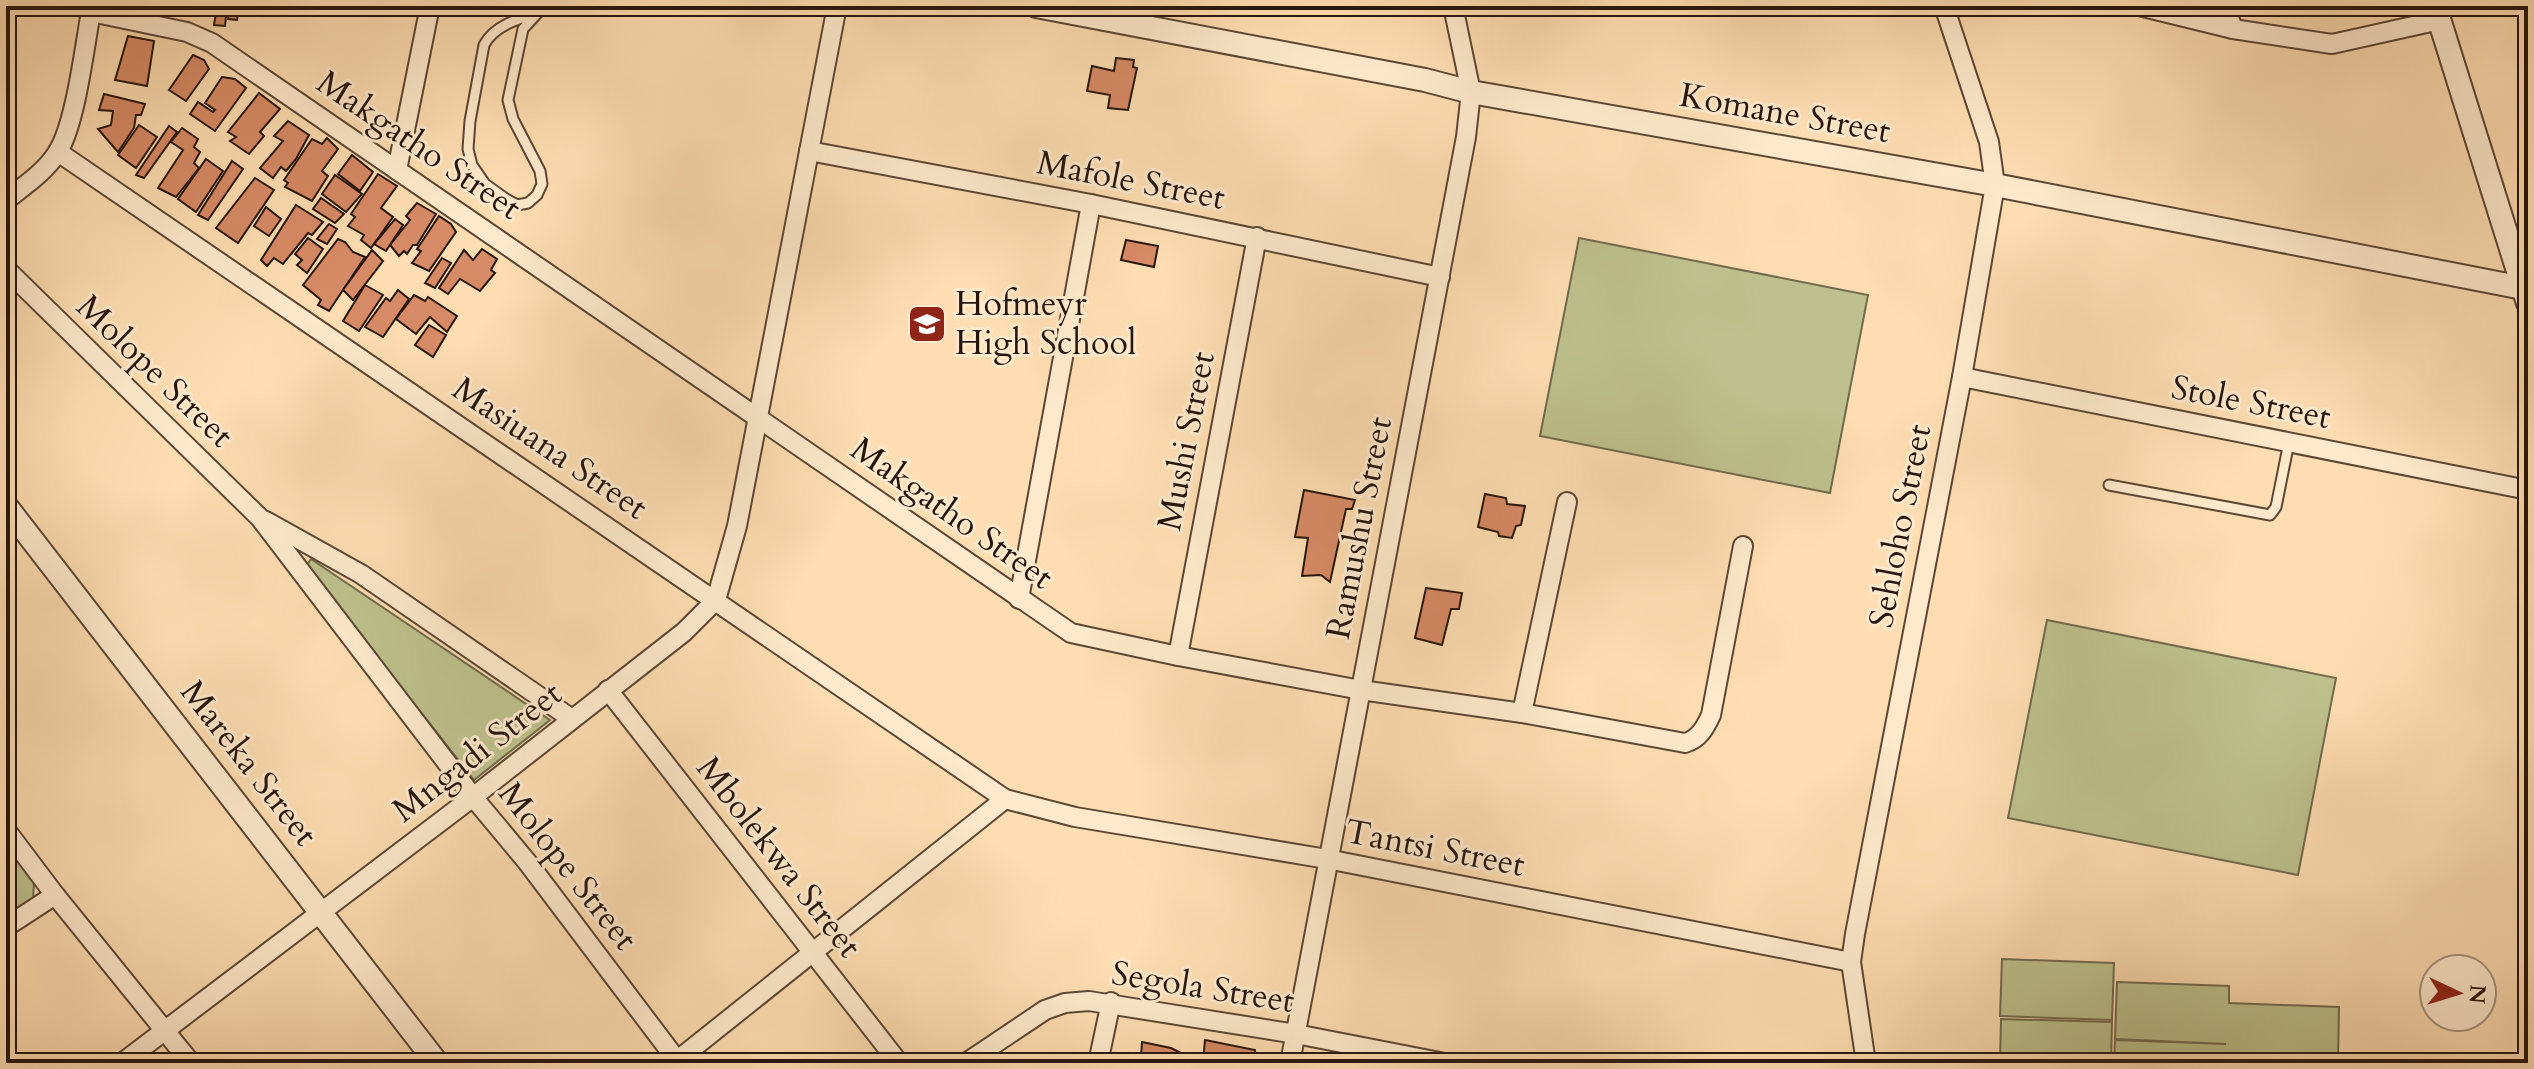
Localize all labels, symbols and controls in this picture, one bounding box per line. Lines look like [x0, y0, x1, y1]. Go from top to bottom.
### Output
street label: Makgatho Street [308, 60, 530, 231]
street label: Komane Street [1676, 72, 1894, 154]
street label: Mafole Street [1033, 139, 1229, 221]
place label: Hofmeyr High School [955, 281, 1137, 366]
street label: Molope Street [66, 284, 244, 458]
school or university icon: Hofmeyr High School [906, 303, 948, 345]
street label: Mushi Street [1146, 347, 1226, 534]
street label: Stole Street [2168, 364, 2335, 440]
street label: Masiuana Street [443, 366, 657, 530]
street label: Ramushu Street [1315, 413, 1403, 643]
street label: Sehloho Street [1858, 420, 1942, 632]
street label: Makgatho Street [842, 426, 1063, 600]
street label: Mareka Street [170, 671, 328, 856]
street label: Mngadi Street [383, 671, 572, 833]
street label: Mbolekwa Street [686, 747, 872, 967]
street label: Molope Street [488, 772, 648, 960]
street label: Tantsi Street [1341, 808, 1529, 888]
street label: Segola Street [1108, 950, 1298, 1024]
north arrow [2418, 953, 2498, 1033]
text: N [2461, 984, 2493, 1005]

